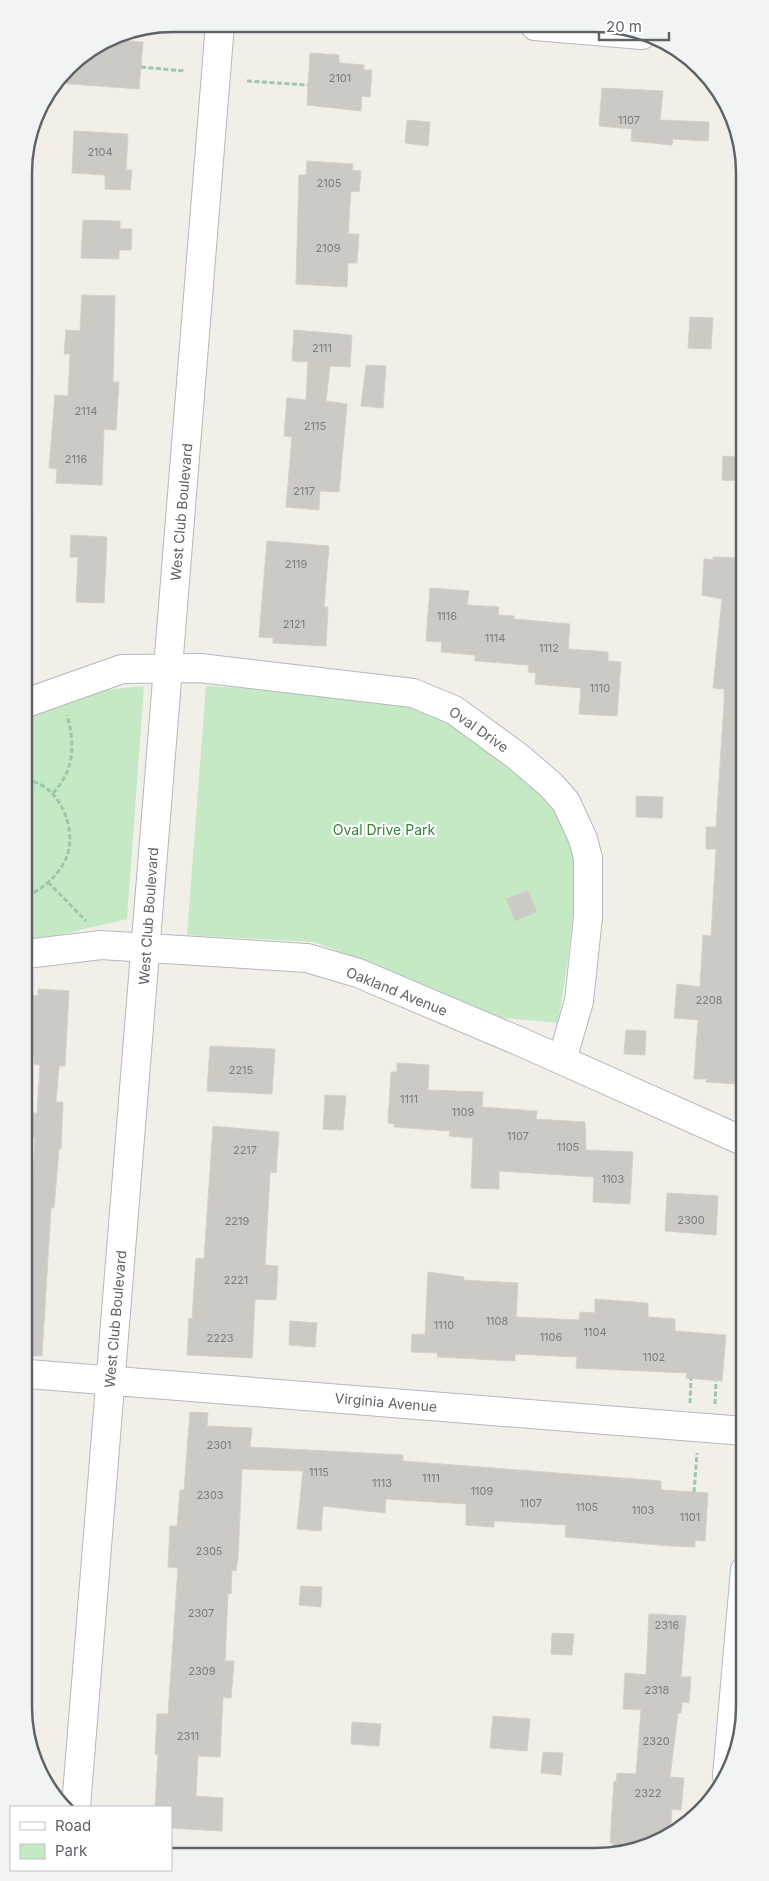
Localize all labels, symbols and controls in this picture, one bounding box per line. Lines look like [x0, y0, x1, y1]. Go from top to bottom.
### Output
scale bar [599, 10, 669, 42]
text: 20 m [606, 17, 642, 36]
house number: 2101 [329, 71, 351, 85]
house number: 1107 [618, 113, 640, 127]
house number: 2104 [87, 145, 113, 159]
house number: 2105 [317, 176, 342, 190]
house number: 2109 [316, 241, 341, 255]
house number: 2111 [312, 341, 332, 355]
house number: 2114 [75, 404, 97, 418]
house number: 2115 [304, 419, 326, 433]
street label: West Club Boulevard [167, 443, 195, 581]
house number: 2116 [65, 452, 87, 466]
house number: 2117 [293, 484, 315, 498]
house number: 2119 [285, 557, 307, 571]
house number: 1116 [437, 609, 457, 623]
house number: 2121 [283, 617, 305, 631]
house number: 1114 [485, 631, 505, 645]
house number: 1112 [539, 641, 559, 655]
house number: 1110 [590, 681, 610, 695]
street label: Oval Drive [446, 702, 512, 756]
park label: Oval Drive Park [333, 821, 435, 838]
street label: West Club Boulevard [135, 847, 161, 985]
street label: Oakland Avenue [344, 963, 450, 1019]
house number: 2208 [695, 993, 723, 1007]
house number: 2215 [229, 1063, 254, 1077]
house number: 1111 [400, 1092, 418, 1106]
house number: 1109 [452, 1105, 475, 1119]
house number: 1107 [507, 1129, 529, 1143]
house number: 1105 [557, 1140, 580, 1154]
house number: 2217 [233, 1143, 257, 1157]
house number: 1103 [602, 1172, 625, 1186]
house number: 2300 [677, 1213, 705, 1227]
house number: 2219 [225, 1214, 250, 1228]
street label: West Club Boulevard [101, 1250, 129, 1388]
house number: 2221 [224, 1273, 248, 1287]
house number: 1108 [486, 1314, 509, 1328]
house number: 1110 [434, 1318, 454, 1332]
house number: 1104 [584, 1325, 607, 1339]
house number: 1106 [540, 1330, 563, 1344]
house number: 2223 [207, 1331, 234, 1345]
house number: 1102 [643, 1350, 665, 1364]
street label: Virginia Avenue [334, 1389, 438, 1415]
house number: 2301 [207, 1438, 231, 1452]
house number: 1115 [309, 1465, 329, 1479]
house number: 1111 [422, 1471, 440, 1485]
house number: 1113 [372, 1476, 392, 1490]
house number: 1109 [471, 1484, 494, 1498]
house number: 2303 [196, 1488, 224, 1502]
house number: 1107 [520, 1496, 542, 1510]
house number: 1105 [576, 1500, 599, 1514]
house number: 1103 [632, 1503, 655, 1517]
house number: 1101 [680, 1510, 700, 1524]
house number: 2305 [195, 1544, 223, 1558]
house number: 2307 [188, 1606, 214, 1620]
house number: 2316 [655, 1618, 680, 1632]
house number: 2309 [188, 1664, 216, 1678]
house number: 2318 [645, 1683, 670, 1697]
house number: 2311 [177, 1729, 199, 1743]
house number: 2320 [642, 1734, 670, 1748]
house number: 2322 [635, 1786, 661, 1800]
legend [10, 1806, 172, 1871]
text: Road [55, 1816, 91, 1835]
text: Park [55, 1841, 88, 1860]

